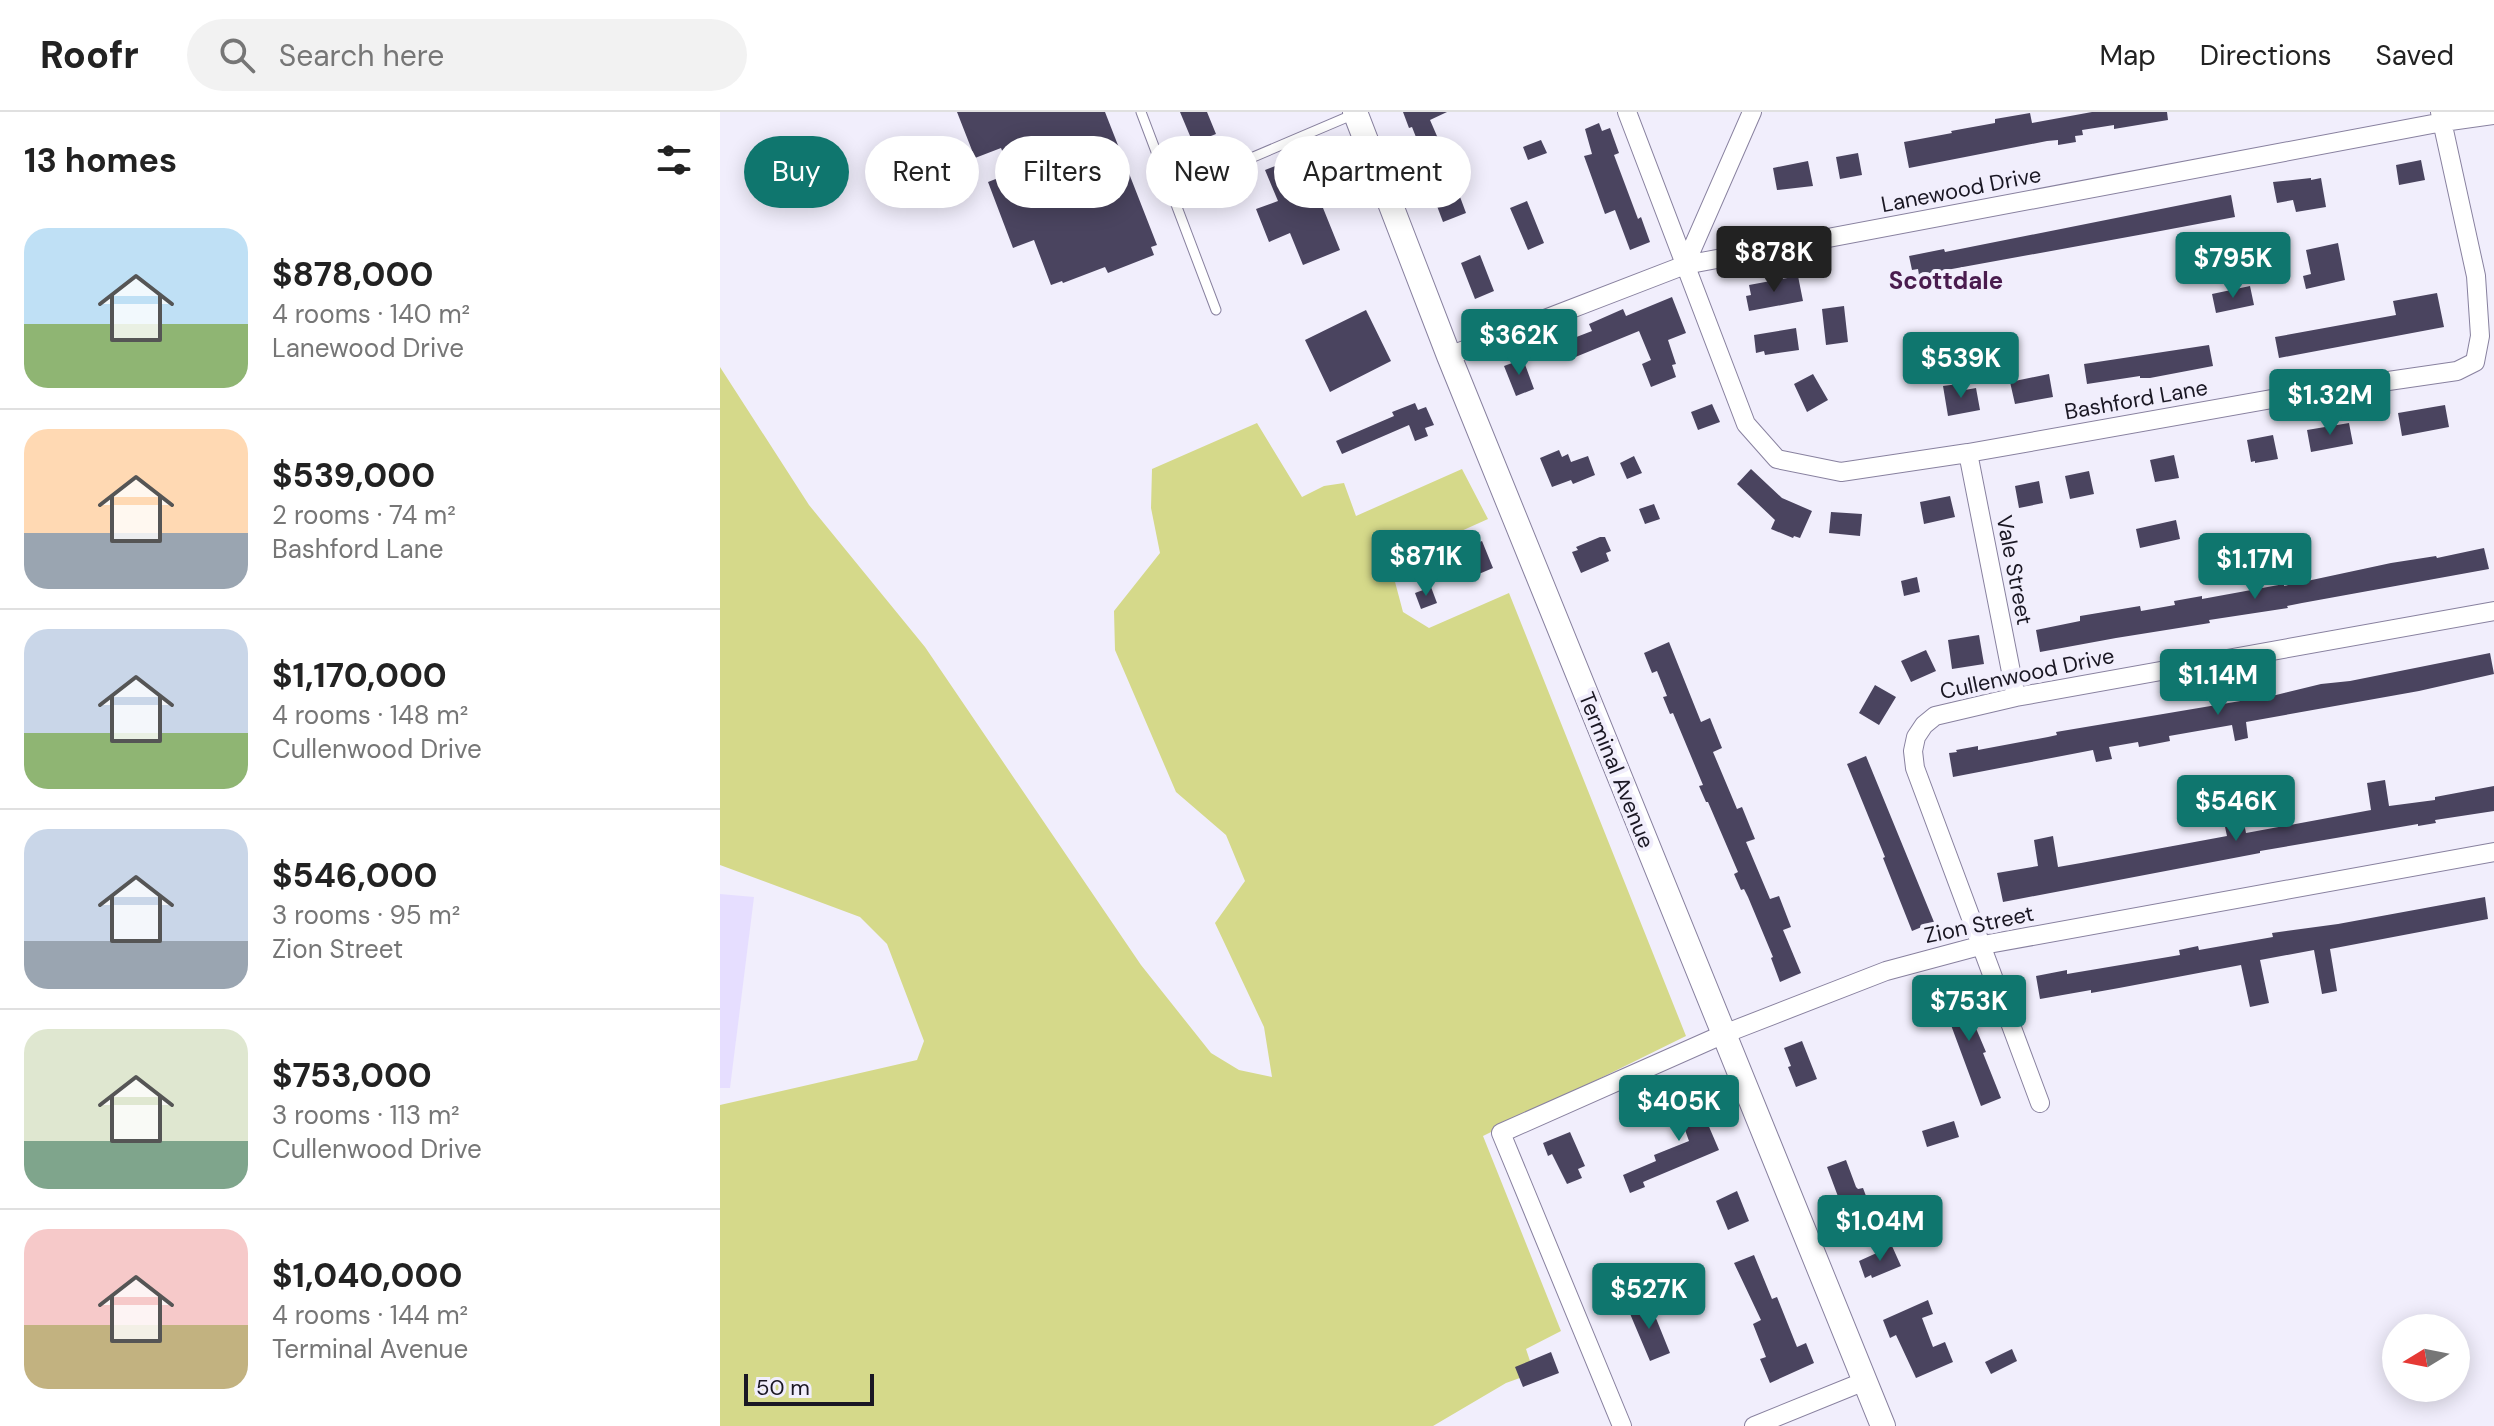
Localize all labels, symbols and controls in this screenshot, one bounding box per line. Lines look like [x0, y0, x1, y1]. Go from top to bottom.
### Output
search box [187, 19, 747, 91]
text: Roofr [40, 30, 139, 80]
icon: search [215, 33, 259, 77]
text: Search here [279, 36, 444, 75]
text: Map [2099, 37, 2156, 74]
text: Directions [2200, 37, 2332, 74]
text: Saved [2376, 37, 2454, 74]
chip: Buy [744, 136, 849, 208]
chip: Rent [865, 136, 979, 208]
chip: Filters [995, 136, 1130, 208]
chip: New [1146, 136, 1258, 208]
chip: Apartment [1274, 136, 1471, 208]
text: 13 homes [24, 138, 177, 183]
icon: filters [652, 138, 696, 182]
street label: Lanewood Drive [1879, 160, 2044, 219]
pin: $878K [1718, 226, 1830, 294]
pin: $795K [2177, 232, 2289, 300]
text: $878K [1734, 235, 1814, 269]
text: $795K [2193, 241, 2273, 275]
text: $878,000 [272, 252, 433, 297]
icon: home [88, 260, 184, 356]
district label: Scottdale [1889, 265, 2003, 296]
text: 4 rooms · 140 m² [272, 297, 470, 331]
pin: $362K [1463, 309, 1575, 377]
text: $362K [1479, 318, 1559, 352]
text: Lanewood Drive [272, 331, 464, 365]
pin: $539K [1905, 332, 2017, 400]
text: $539K [1921, 341, 2001, 375]
pin: $1.32M [2265, 369, 2395, 437]
street label: Bashford Lane [2062, 373, 2210, 426]
text: $1.32M [2287, 378, 2373, 412]
text: $539,000 [272, 453, 435, 498]
icon: home [88, 461, 184, 557]
text: 2 rooms · 74 m² [272, 498, 456, 532]
street label: Vale Street [1990, 513, 2039, 627]
pin: $871K [1370, 530, 1482, 598]
text: Bashford Lane [272, 532, 443, 566]
pin: $1.17M [2190, 533, 2320, 601]
text: $871K [1390, 539, 1462, 573]
text: $1.17M [2216, 542, 2294, 576]
street label: Cullenwood Drive [1937, 641, 2117, 706]
pin: $1.14M [2153, 649, 2283, 717]
text: $1,170,000 [272, 653, 447, 698]
text: $1.14M [2178, 658, 2258, 692]
icon: home [88, 661, 184, 757]
street label: Terminal Avenue [1572, 688, 1661, 853]
text: 4 rooms · 148 m² [272, 698, 468, 732]
text: Cullenwood Drive [272, 732, 482, 766]
pin: $546K [2180, 775, 2292, 843]
text: $546K [2195, 784, 2277, 818]
text: $546,000 [272, 853, 438, 898]
icon: home [88, 861, 184, 957]
text: 3 rooms · 95 m² [272, 898, 460, 932]
street label: Zion Street [1922, 899, 2036, 950]
text: Zion Street [272, 932, 403, 966]
pin: $753K [1913, 975, 2025, 1043]
text: $753K [1930, 984, 2008, 1018]
text: $753,000 [272, 1053, 432, 1098]
icon: home [88, 1061, 184, 1157]
pin: $405K [1623, 1075, 1735, 1143]
text: $405K [1637, 1084, 1721, 1118]
text: 3 rooms · 113 m² [272, 1098, 460, 1132]
text: Cullenwood Drive [272, 1132, 482, 1166]
pin: $1.04M [1815, 1195, 1945, 1263]
text: $1.04M [1836, 1204, 1924, 1238]
text: $1,040,000 [272, 1253, 462, 1298]
icon: home [88, 1261, 184, 1357]
pin: $527K [1593, 1263, 1705, 1331]
text: $527K [1610, 1272, 1688, 1306]
text: 4 rooms · 144 m² [272, 1298, 468, 1332]
north arrow [2382, 1314, 2470, 1402]
map controls [2382, 1314, 2470, 1402]
text: Terminal Avenue [272, 1332, 468, 1366]
scale bar [744, 1370, 874, 1406]
text: 50 m [756, 1373, 810, 1402]

